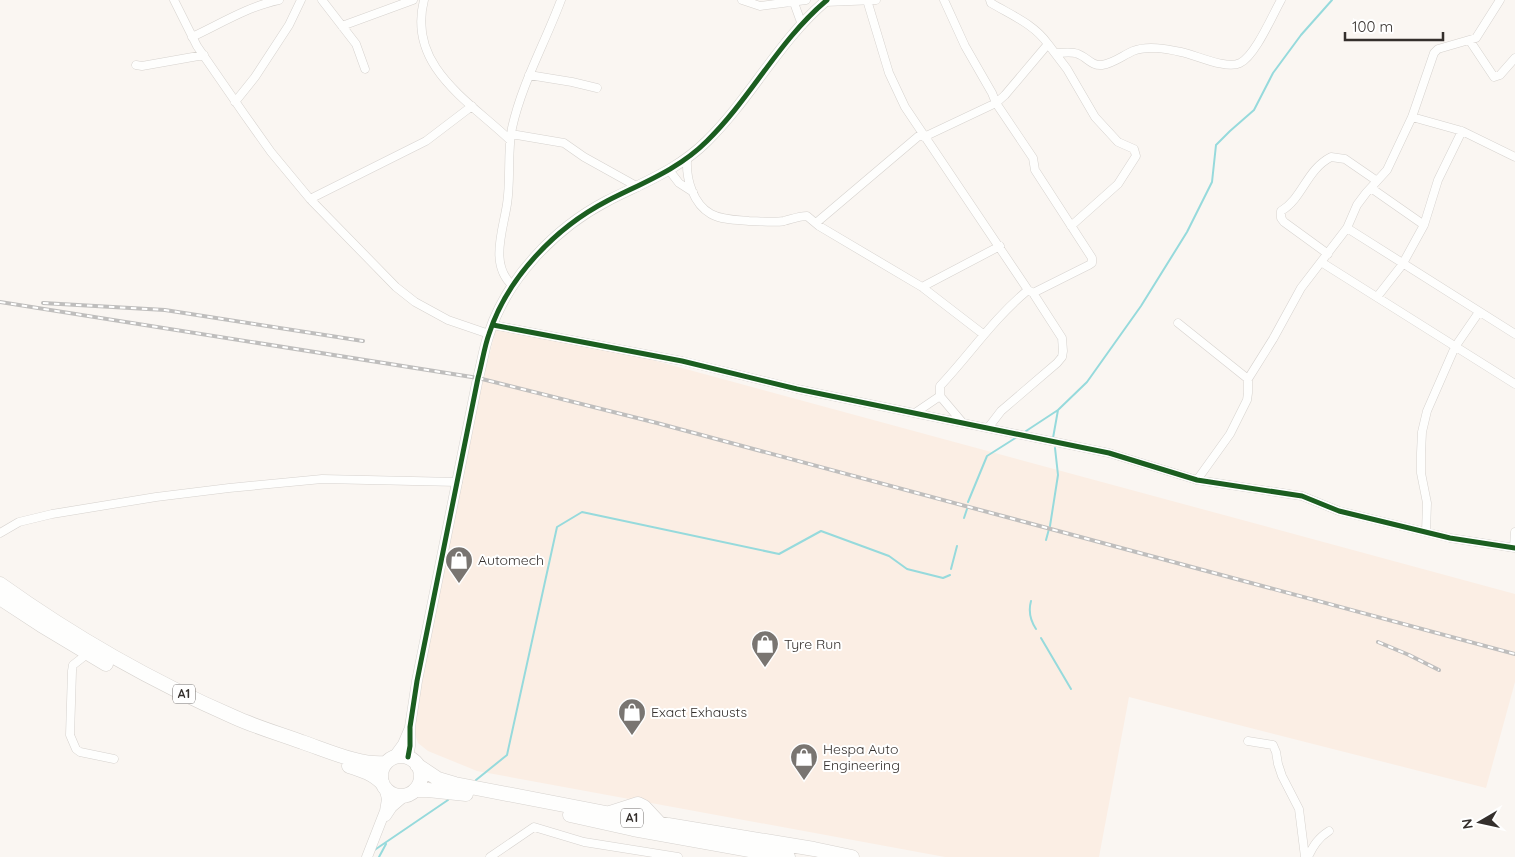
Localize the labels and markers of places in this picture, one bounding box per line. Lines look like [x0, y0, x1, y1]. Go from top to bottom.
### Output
shop icon: Automech [444, 545, 474, 584]
place label: Automech [478, 551, 544, 569]
shop icon: Tyre Run [750, 629, 780, 668]
place label: Tyre Run [784, 635, 841, 653]
shop icon: Exact Exhausts [617, 697, 647, 736]
place label: Exact Exhausts [651, 703, 747, 721]
place label: Hespa Auto Engineering [823, 740, 900, 774]
shop icon: Hespa Auto Engineering [789, 742, 819, 781]

